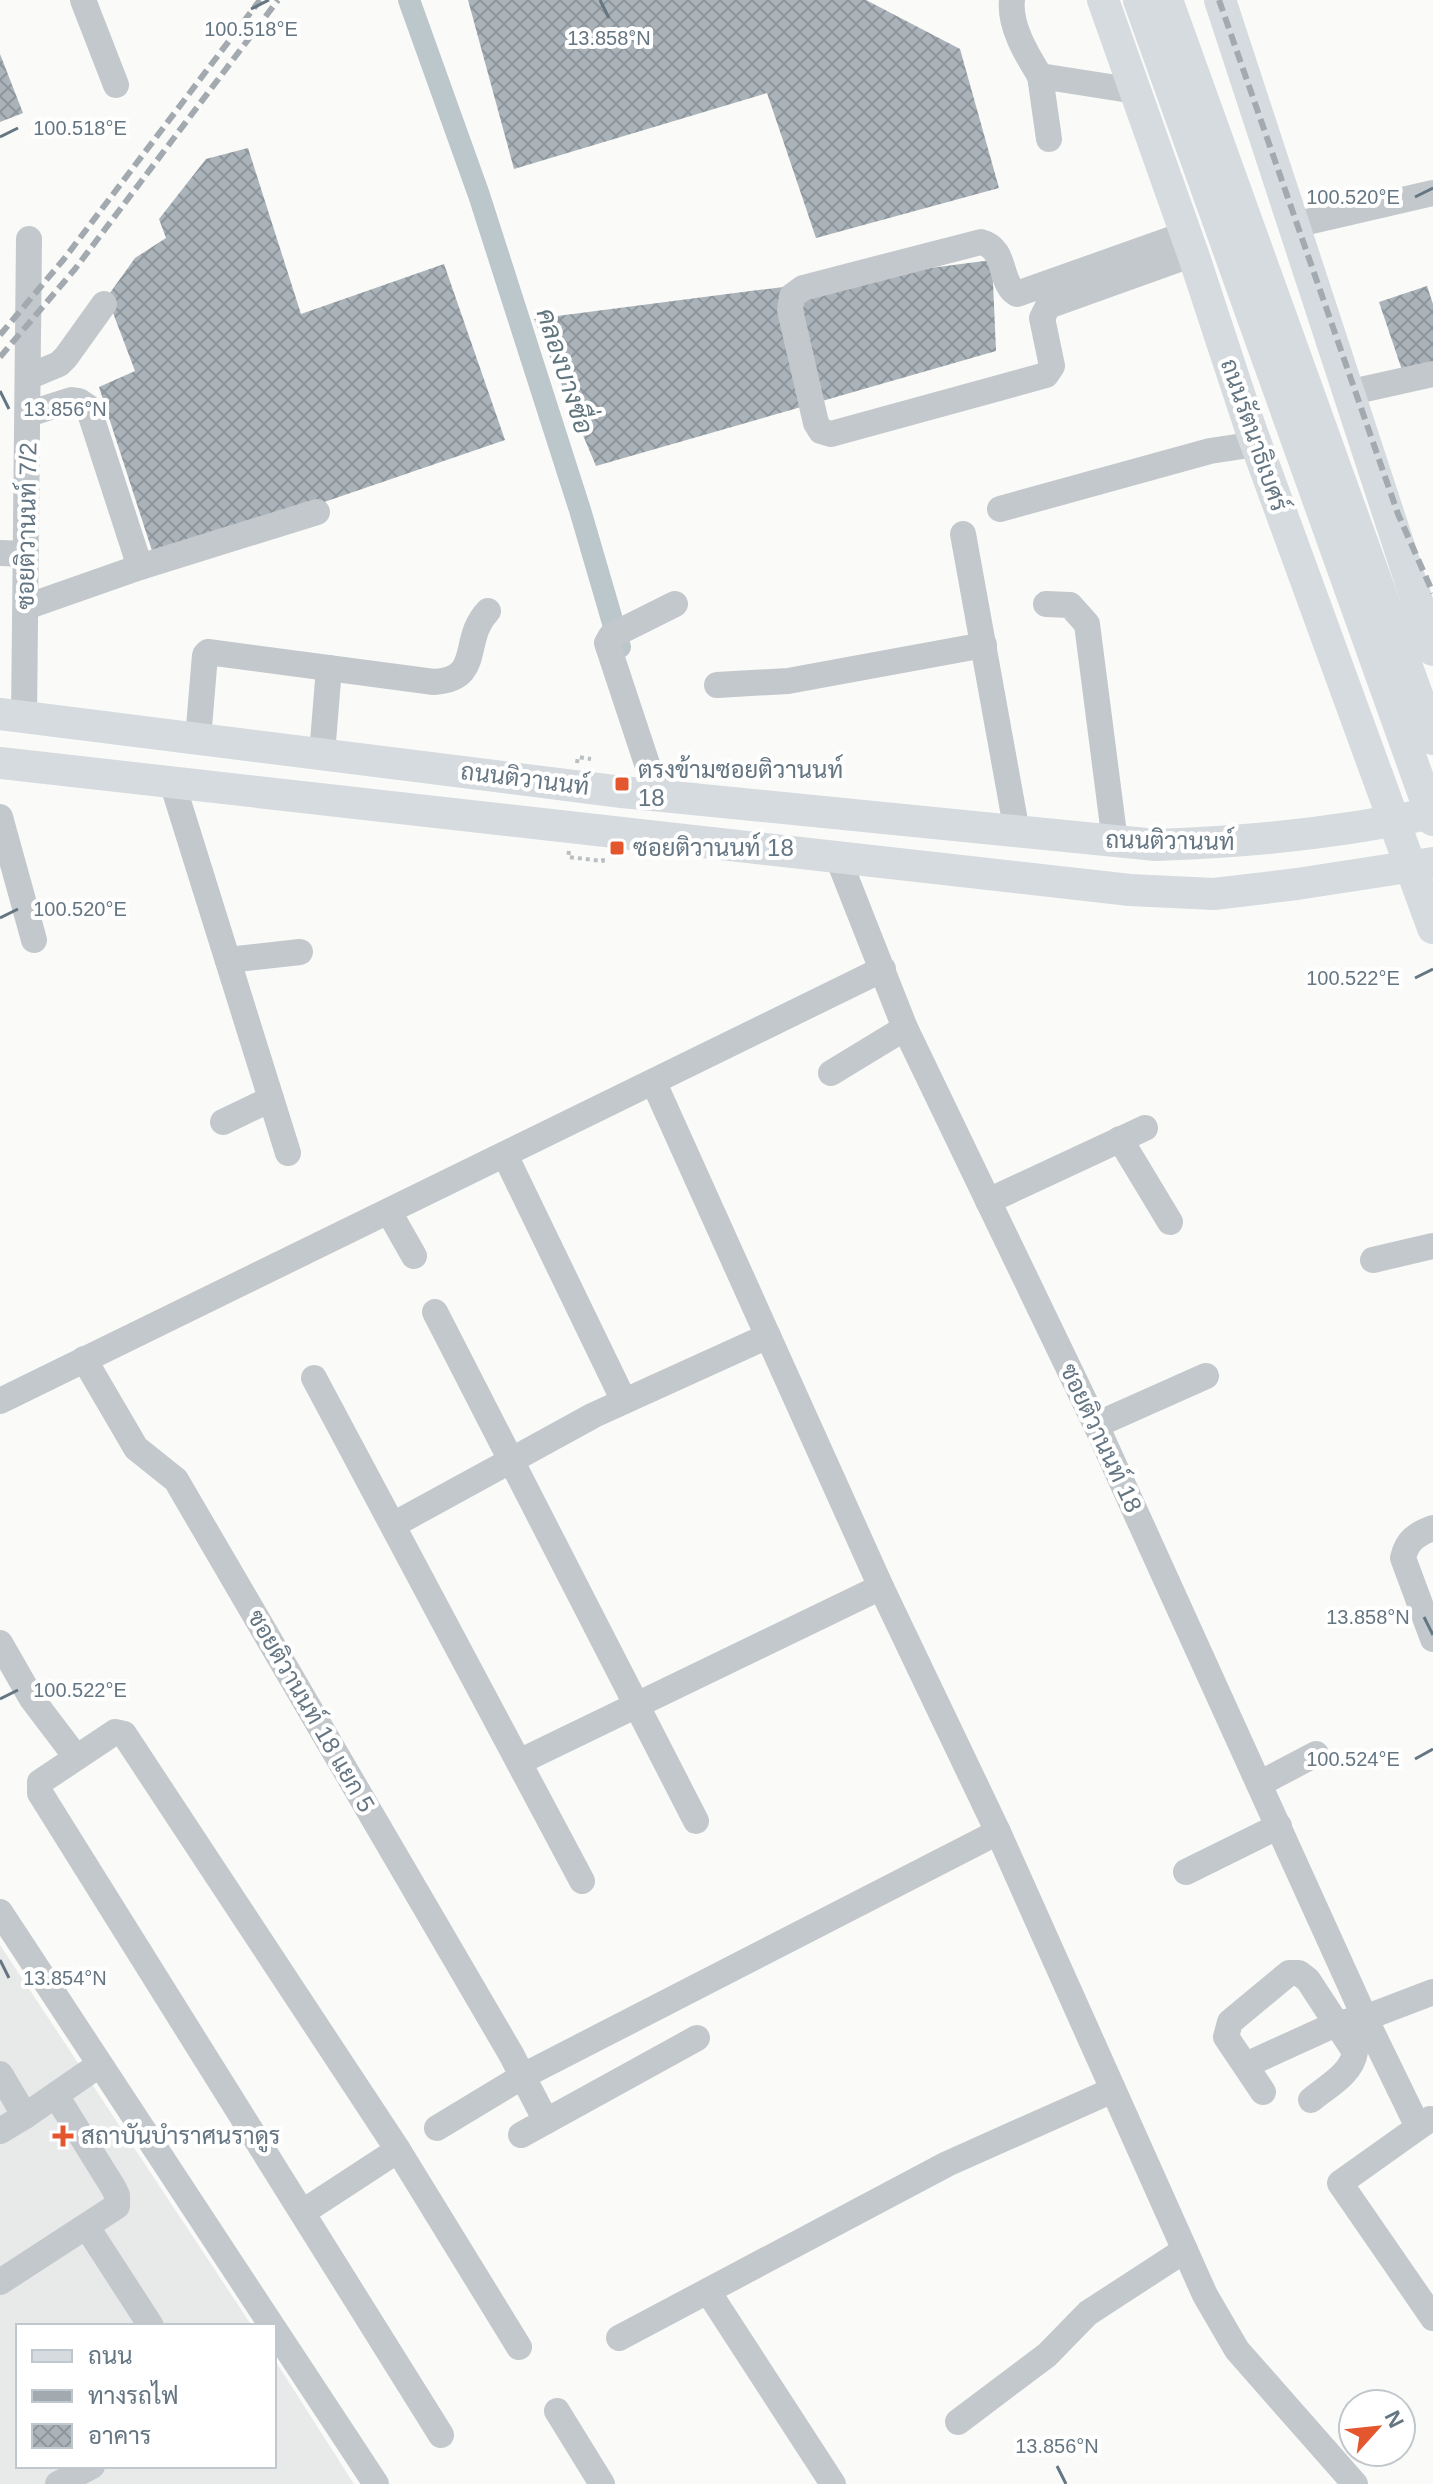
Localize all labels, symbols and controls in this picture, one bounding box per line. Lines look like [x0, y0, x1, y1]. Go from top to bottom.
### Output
text: 100.518°E [204, 18, 298, 40]
text: 13.858°N [567, 27, 651, 49]
text: 100.518°E [33, 117, 127, 139]
text: 100.520°E [1306, 186, 1400, 208]
water label: คลองบางซื่อ [531, 302, 606, 438]
street label: ถนนรัตนาธิเบศร์ [1216, 354, 1295, 515]
text: 13.856°N [23, 398, 107, 420]
street label: ซอยติวานนท์ 7/2 [10, 442, 41, 610]
place label: ตรงข้ามซอยติวานนท์ 18 [638, 754, 843, 811]
street label: ถนนติวานนท์ [459, 755, 591, 800]
marker: ตรงข้ามซอยติวานนท์ 18 [613, 775, 631, 793]
street label: ถนนติวานนท์ [1105, 824, 1235, 855]
place label: ซอยติวานนท์ 18 [633, 832, 794, 861]
marker: ซอยติวานนท์ 18 [608, 839, 626, 857]
text: 100.520°E [33, 898, 127, 920]
text: 100.522°E [1306, 967, 1400, 989]
street label: ซอยติวานนท์ 18 [1055, 1358, 1149, 1516]
street label: ซอยติวานนท์ 18 แยก 5 [243, 1604, 382, 1817]
text: 13.858°N [1326, 1606, 1410, 1628]
text: 100.522°E [33, 1679, 127, 1701]
text: 100.524°E [1306, 1748, 1400, 1770]
text: 13.854°N [23, 1967, 107, 1989]
place label: สถาบันบำราศนราดูร [81, 2122, 280, 2153]
marker: สถาบันบำราศนราดูร [52, 2125, 74, 2147]
legend [16, 2324, 276, 2468]
text: ถนน [88, 2342, 133, 2369]
text: ทางรถไฟ [88, 2380, 179, 2409]
north arrow [1337, 2388, 1417, 2468]
text: N [1380, 2406, 1409, 2432]
text: อาคาร [88, 2422, 151, 2449]
text: 13.856°N [1015, 2435, 1099, 2457]

